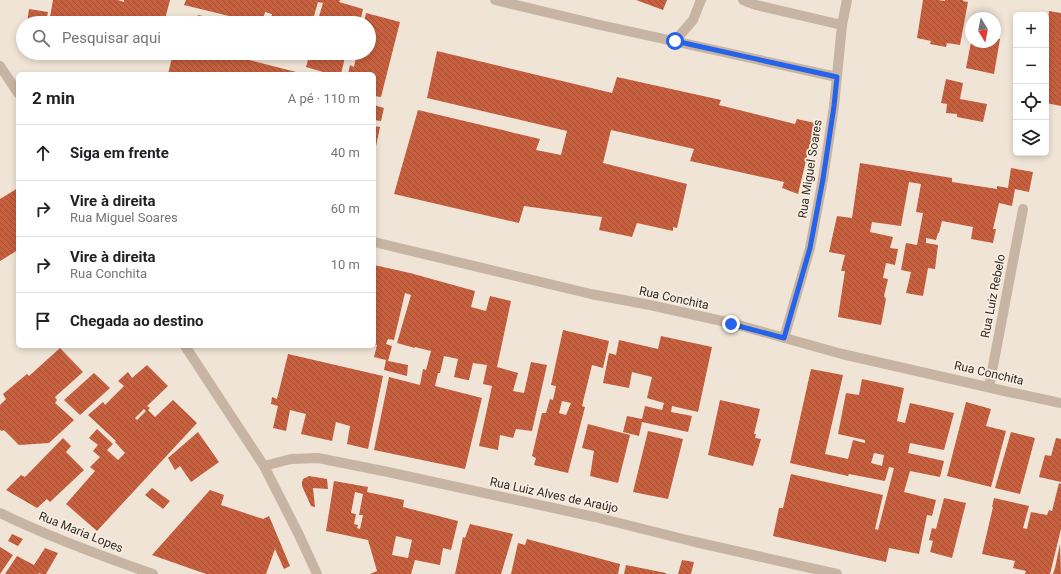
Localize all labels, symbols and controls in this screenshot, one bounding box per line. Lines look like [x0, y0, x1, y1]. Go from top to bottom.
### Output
north arrow [965, 12, 1001, 48]
map controls [1013, 12, 1049, 156]
button: + [1013, 12, 1049, 48]
search box [16, 16, 376, 60]
icon: search [30, 27, 52, 49]
text: Pesquisar aqui [62, 29, 161, 47]
route start [666, 32, 684, 50]
button: − [1013, 48, 1049, 84]
button: locate [1013, 84, 1049, 120]
text: 2 min [32, 88, 75, 108]
text: A pé · 110 m [288, 91, 360, 106]
street label: Rua Miguel Soares [795, 119, 825, 219]
button: layers [1013, 120, 1049, 156]
icon: ahead [32, 142, 54, 164]
text: Siga em frente [70, 144, 169, 162]
text: 40 m [331, 145, 360, 160]
text: Vire à direita [70, 192, 156, 210]
icon: right [32, 198, 54, 220]
text: 60 m [331, 201, 360, 216]
text: Rua Miguel Soares [70, 210, 178, 225]
text: Vire à direita [70, 248, 156, 266]
street label: Rua Luiz Rebelo [978, 253, 1008, 339]
icon: right [32, 254, 54, 276]
text: 10 m [331, 257, 360, 272]
text: Rua Conchita [70, 266, 147, 281]
street label: Rua Conchita [638, 284, 710, 312]
icon: arrive [32, 310, 54, 332]
text: Chegada ao destino [70, 312, 204, 330]
route end [722, 315, 740, 333]
street label: Rua Conchita [953, 358, 1025, 388]
street label: Rua Luiz Alves de Araújo [489, 475, 620, 515]
street label: Rua Maria Lopes [37, 509, 125, 555]

